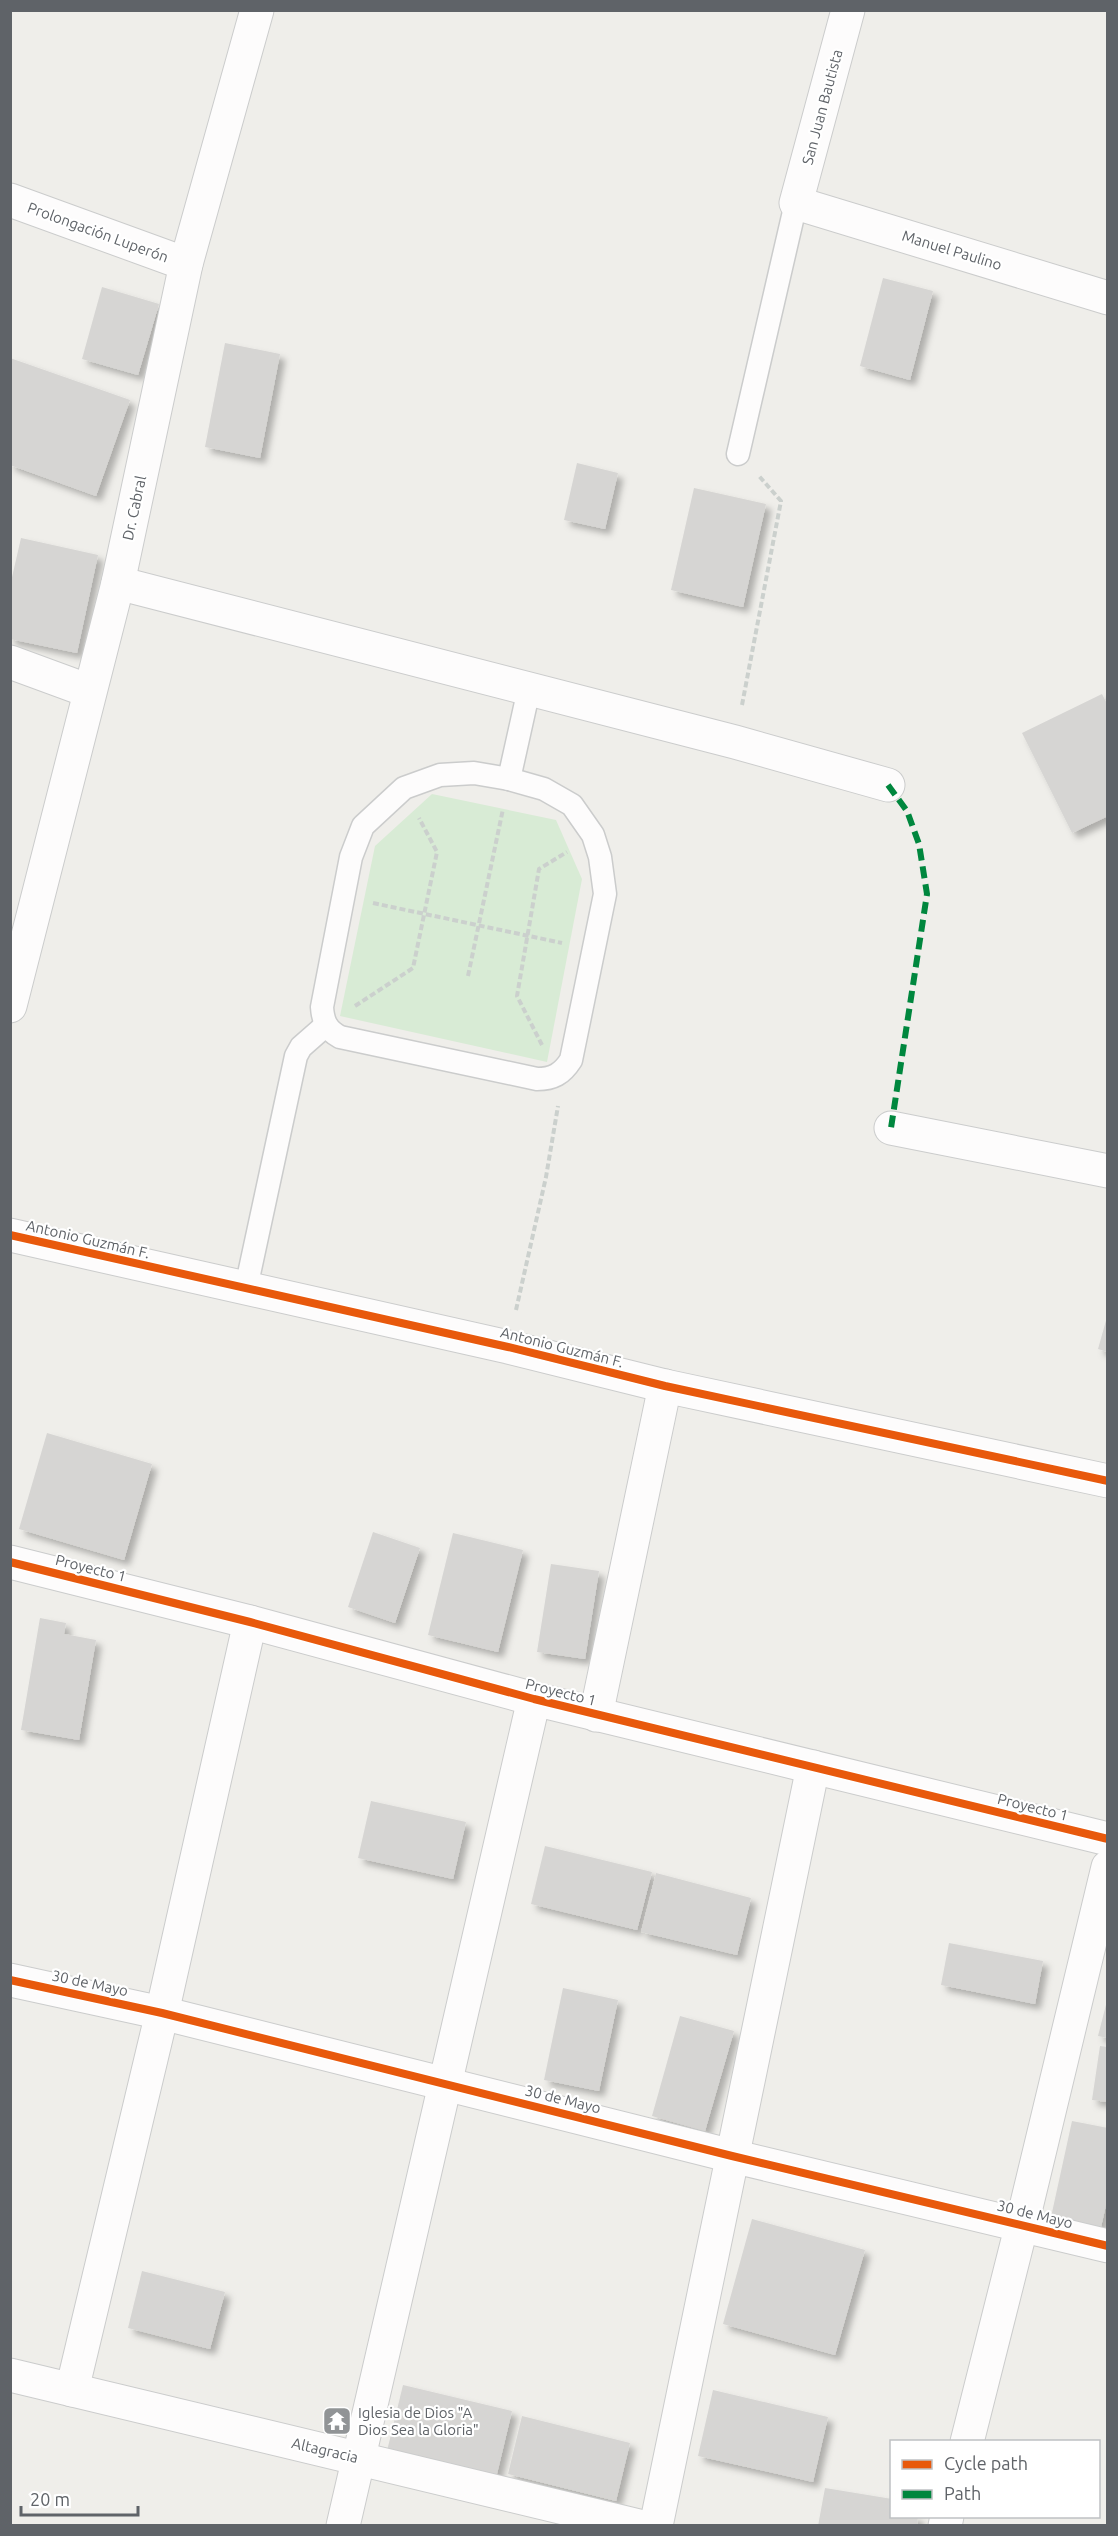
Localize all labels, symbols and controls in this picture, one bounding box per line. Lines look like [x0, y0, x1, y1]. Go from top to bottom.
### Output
street label: San Juan Bautista [798, 47, 846, 167]
street label: Prolongación Luperón [25, 199, 171, 265]
street label: Manuel Paulino [900, 227, 1004, 273]
street label: Dr. Cabral [119, 474, 149, 542]
street label: Antonio Guzmán F. [25, 1217, 151, 1261]
street label: Antonio Guzmán F. [499, 1323, 625, 1371]
street label: Proyecto 1 [54, 1551, 128, 1585]
street label: Proyecto 1 [524, 1675, 598, 1709]
street label: Proyecto 1 [996, 1790, 1070, 1824]
street label: 30 de Mayo [50, 1967, 130, 1999]
street label: 30 de Mayo [523, 2081, 603, 2117]
street label: 30 de Mayo [995, 2196, 1075, 2232]
place label: Iglesia de Dios "A Dios Sea la Gloria" [358, 2404, 479, 2438]
temple icon: Iglesia de Dios "A Dios Sea la Gloria" [321, 2405, 353, 2437]
street label: Altagracia [290, 2434, 360, 2466]
legend [890, 2440, 1100, 2518]
text: Cycle path [944, 2453, 1028, 2473]
scale bar [21, 2479, 138, 2517]
text: Path [944, 2483, 981, 2503]
text: 20 m [30, 2489, 70, 2509]

